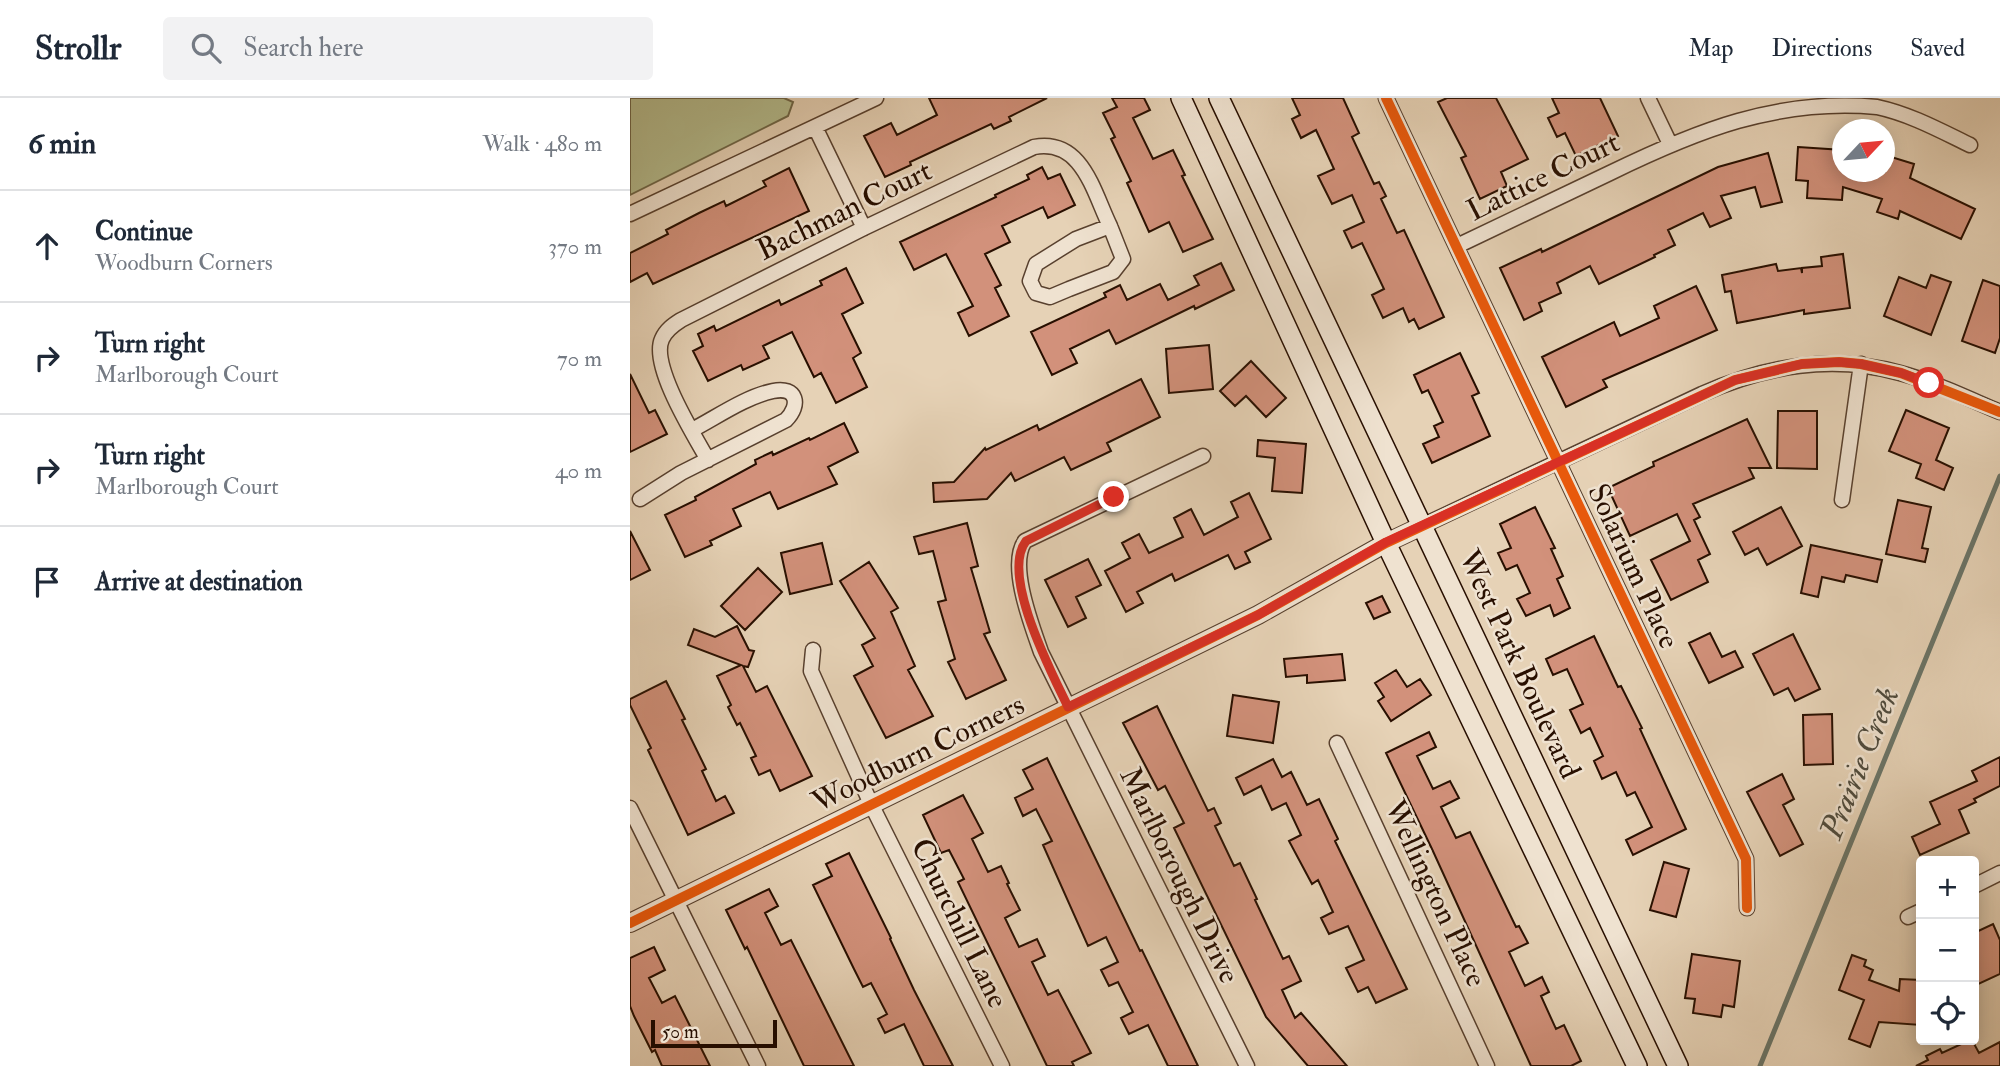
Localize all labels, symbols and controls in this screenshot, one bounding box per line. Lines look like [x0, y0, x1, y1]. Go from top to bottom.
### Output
search box [163, 17, 653, 80]
text: Strollr [35, 28, 121, 69]
icon: search [187, 29, 225, 67]
text: Search here [243, 32, 363, 64]
text: Map [1688, 33, 1733, 64]
text: Directions [1771, 33, 1872, 64]
text: Saved [1910, 33, 1965, 64]
north arrow [1832, 119, 1895, 182]
street label: Lattice Court [1461, 124, 1626, 229]
text: 6 min [28, 125, 96, 162]
text: Walk · 480 m [482, 129, 602, 158]
street label: Bachman Court [751, 152, 938, 269]
text: Continue [95, 216, 193, 248]
icon: ahead [28, 227, 66, 265]
text: 370 m [548, 232, 602, 261]
text: Woodburn Corners [95, 248, 273, 277]
text: Turn right [95, 328, 205, 360]
icon: right [28, 339, 66, 377]
text: 70 m [557, 344, 602, 373]
text: Marlborough Court [95, 360, 279, 389]
route start [1913, 367, 1944, 398]
text: Turn right [95, 440, 205, 472]
icon: right [28, 451, 66, 489]
text: 40 m [555, 456, 602, 485]
text: Marlborough Court [95, 472, 279, 501]
street label: Solarium Place [1579, 478, 1688, 654]
route end [1098, 481, 1129, 512]
street label: West Park Boulevard [1450, 543, 1589, 785]
icon: arrive [28, 563, 66, 601]
text: Arrive at destination [95, 566, 303, 598]
water label: Prairie Creek [1811, 682, 1909, 846]
street label: Woodburn Corners [805, 686, 1030, 821]
street label: Marlborough Drive [1111, 761, 1248, 989]
street label: Wellington Place [1376, 793, 1495, 993]
street label: Churchill Lane [903, 833, 1016, 1014]
map controls [1916, 856, 1979, 1045]
button: + [1916, 856, 1979, 919]
button: − [1916, 919, 1979, 982]
button: locate [1916, 982, 1979, 1045]
scale bar [651, 1017, 777, 1049]
text: 50 m [662, 1020, 699, 1044]

